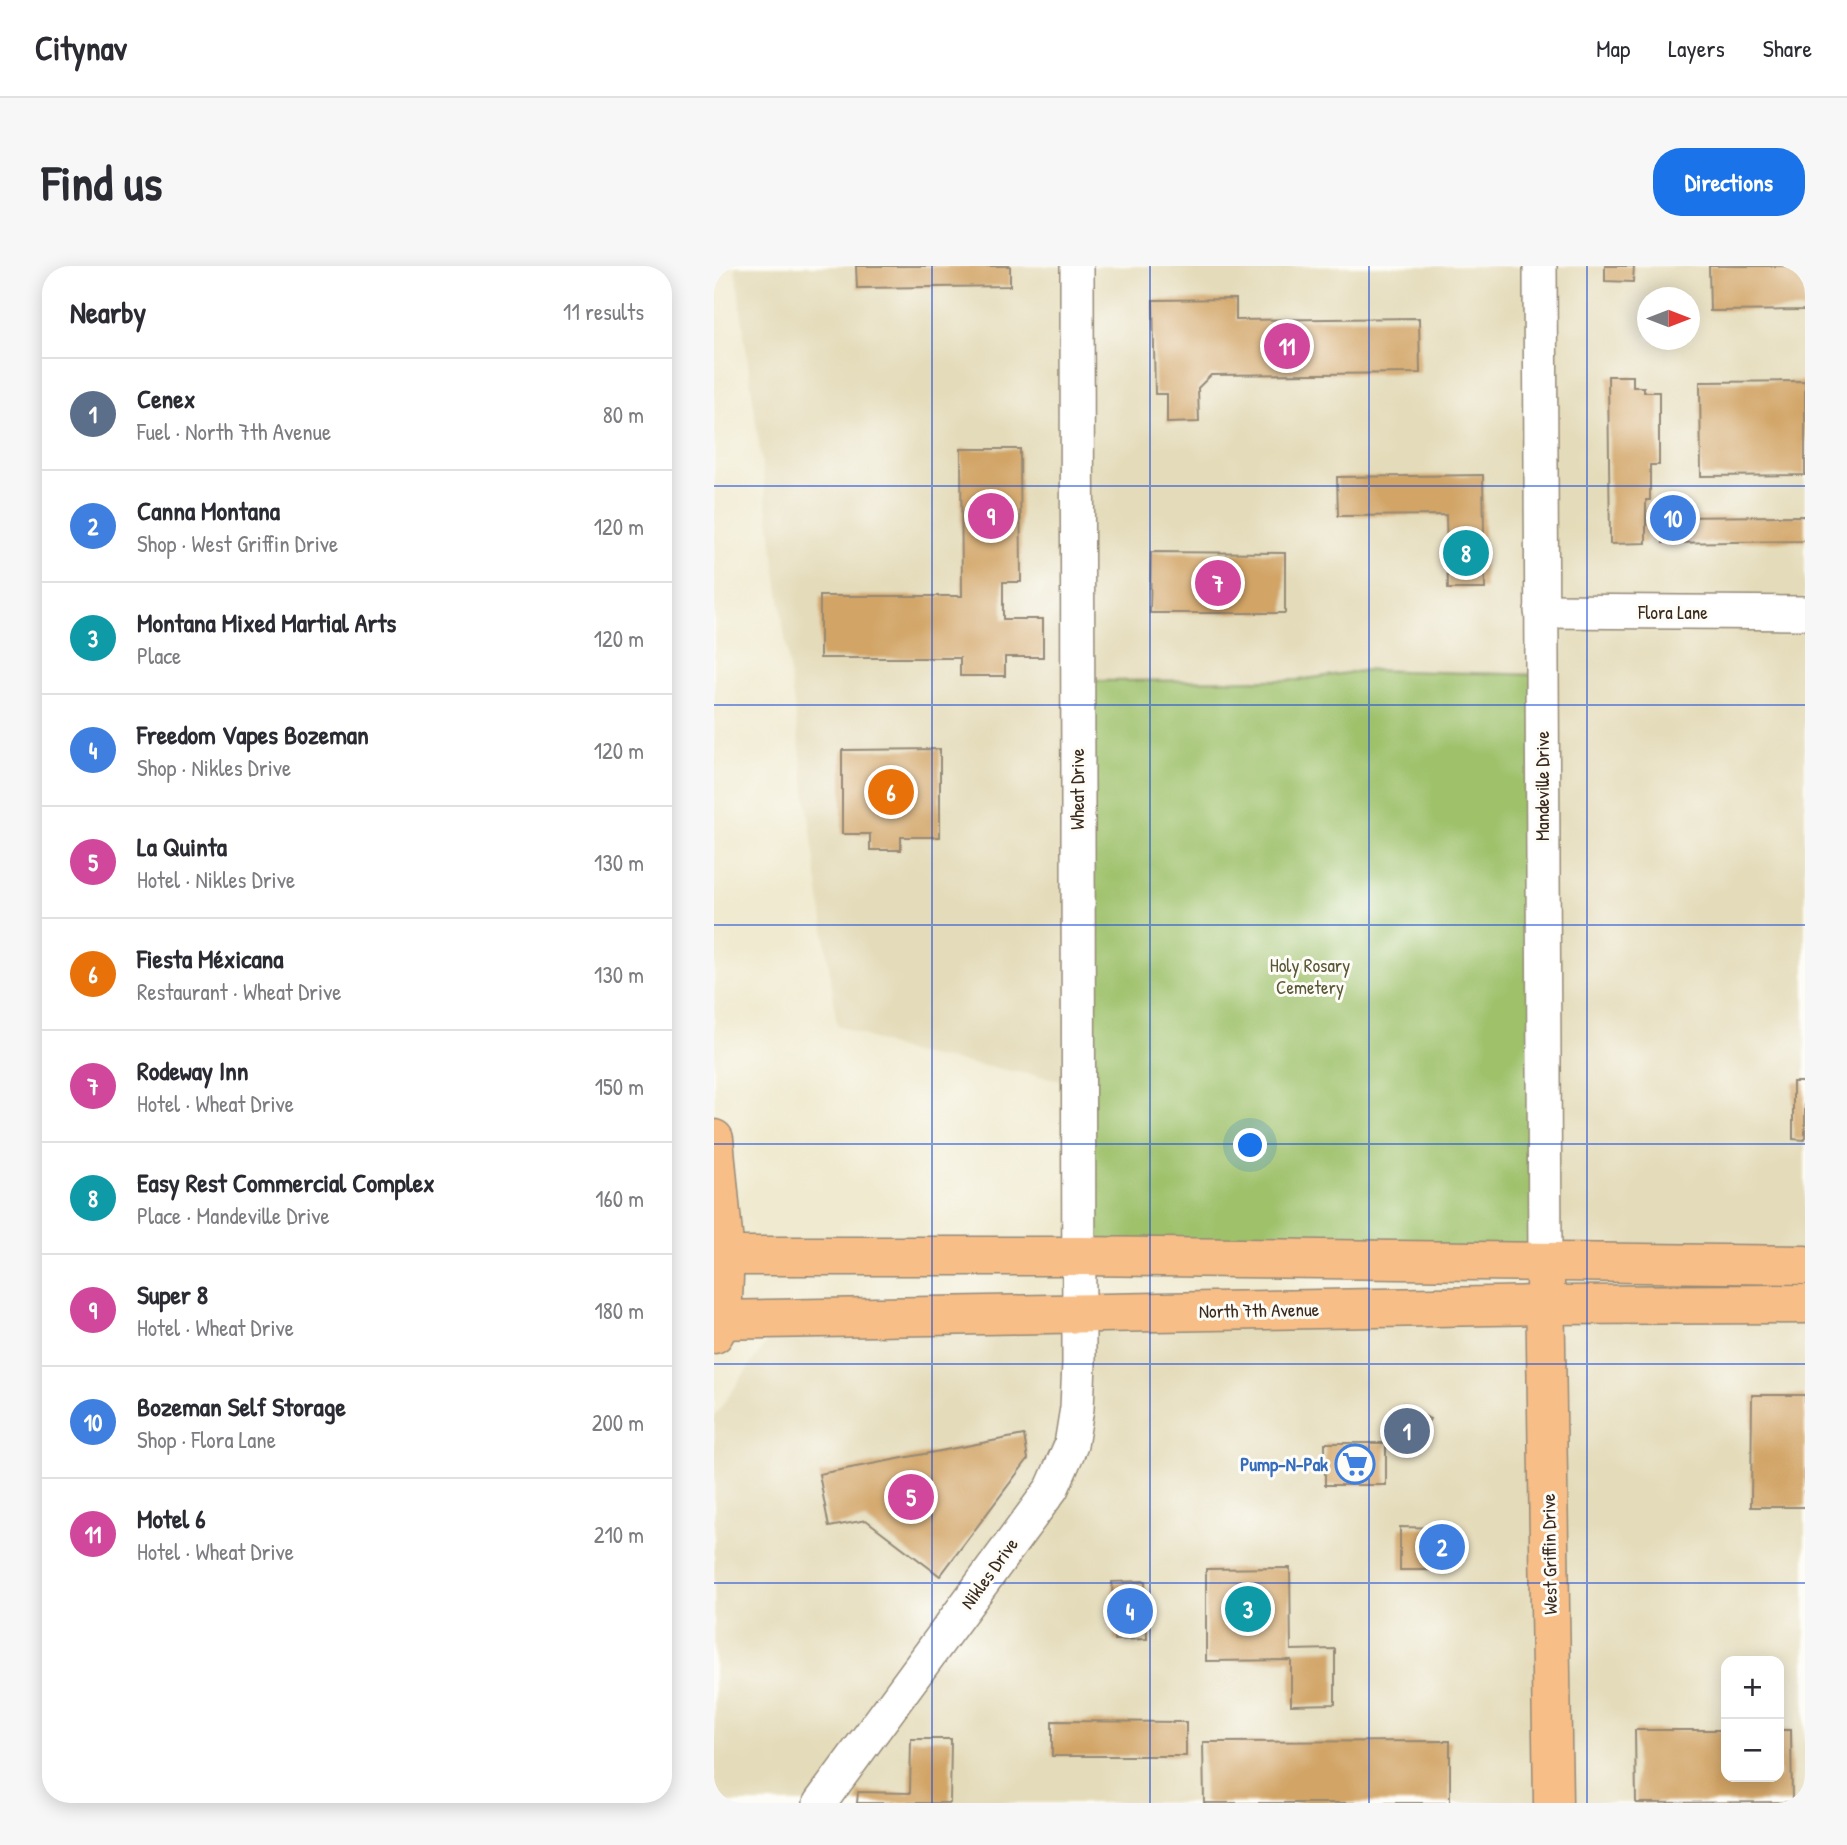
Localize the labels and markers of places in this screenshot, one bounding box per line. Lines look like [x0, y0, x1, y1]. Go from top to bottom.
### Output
pin: 11 [1264, 320, 1310, 372]
pin: 9 [968, 490, 1014, 542]
pin: 10 [1650, 492, 1696, 544]
pin: 8 [1443, 527, 1489, 579]
pin: 7 [1195, 557, 1241, 609]
pin: 6 [868, 766, 914, 818]
pin: 1 [1384, 1405, 1430, 1457]
supermarket icon: Pump-N-Pak [1334, 1443, 1376, 1485]
place label: Pump-N-Pak [1240, 1451, 1328, 1478]
pin: 5 [888, 1471, 934, 1523]
pin: 2 [1419, 1521, 1465, 1573]
pin: 3 [1225, 1583, 1271, 1635]
pin: 4 [1107, 1585, 1153, 1637]

